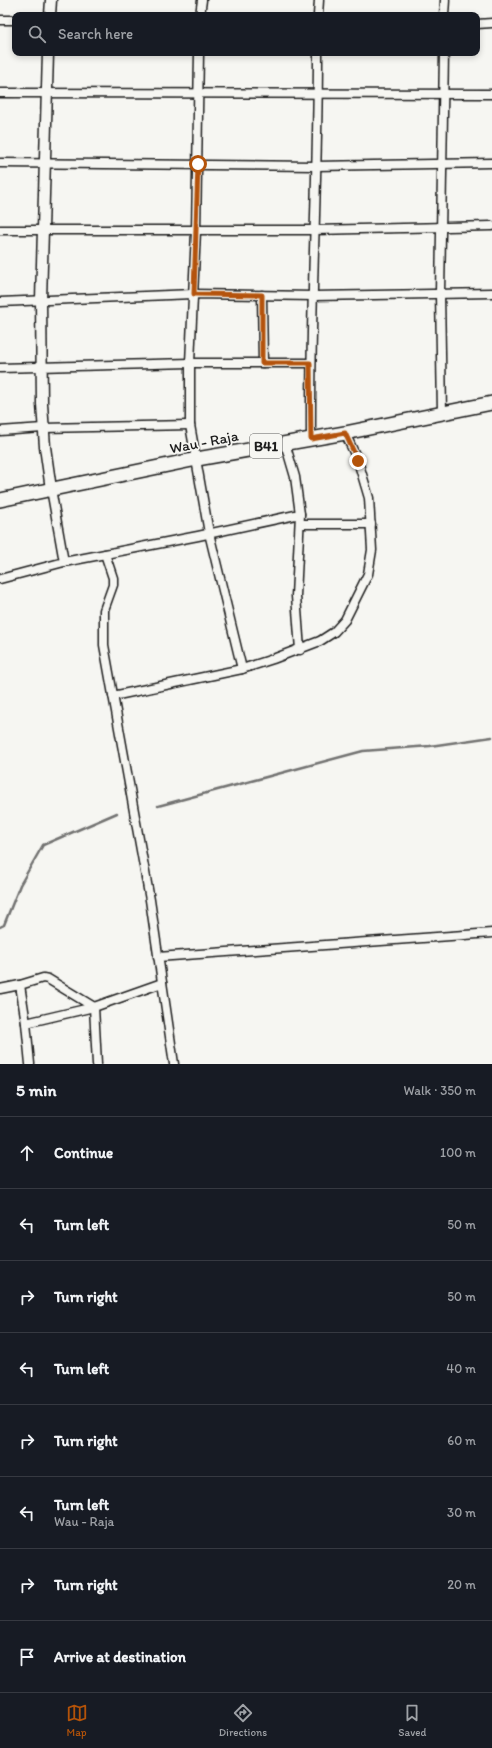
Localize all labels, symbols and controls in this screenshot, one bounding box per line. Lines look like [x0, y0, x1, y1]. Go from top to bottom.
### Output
search box [12, 12, 480, 56]
icon: search [26, 23, 48, 45]
text: Search here [58, 25, 133, 43]
route start [189, 155, 207, 173]
street label: Wau - Raja [168, 426, 240, 457]
road number: B41 [250, 434, 282, 458]
route end [349, 452, 367, 470]
text: 5 min [16, 1080, 56, 1100]
text: Walk · 350 m [404, 1083, 476, 1098]
icon: ahead [16, 1142, 38, 1164]
text: Continue [54, 1144, 113, 1162]
text: 100 m [440, 1145, 476, 1160]
icon: left [16, 1214, 38, 1236]
text: Turn left [54, 1216, 109, 1234]
text: 50 m [447, 1217, 476, 1232]
icon: right [16, 1286, 38, 1308]
text: Turn right [54, 1288, 118, 1306]
text: 50 m [447, 1289, 476, 1304]
icon: left [16, 1358, 38, 1380]
text: Turn left [54, 1360, 109, 1378]
text: 40 m [446, 1361, 476, 1376]
icon: right [16, 1430, 38, 1452]
text: Turn right [54, 1432, 118, 1450]
text: 60 m [447, 1433, 476, 1448]
text: Turn left [54, 1496, 109, 1514]
icon: left [16, 1502, 38, 1524]
text: 30 m [447, 1505, 476, 1520]
text: Wau - Raja [54, 1514, 114, 1529]
icon: right [16, 1574, 38, 1596]
text: Turn right [54, 1576, 118, 1594]
text: 20 m [447, 1577, 476, 1592]
icon: arrive [16, 1646, 38, 1668]
text: Arrive at destination [54, 1648, 186, 1666]
tab: Map [66, 1702, 88, 1739]
tab: Directions [219, 1702, 267, 1739]
tab: Saved [398, 1702, 426, 1739]

